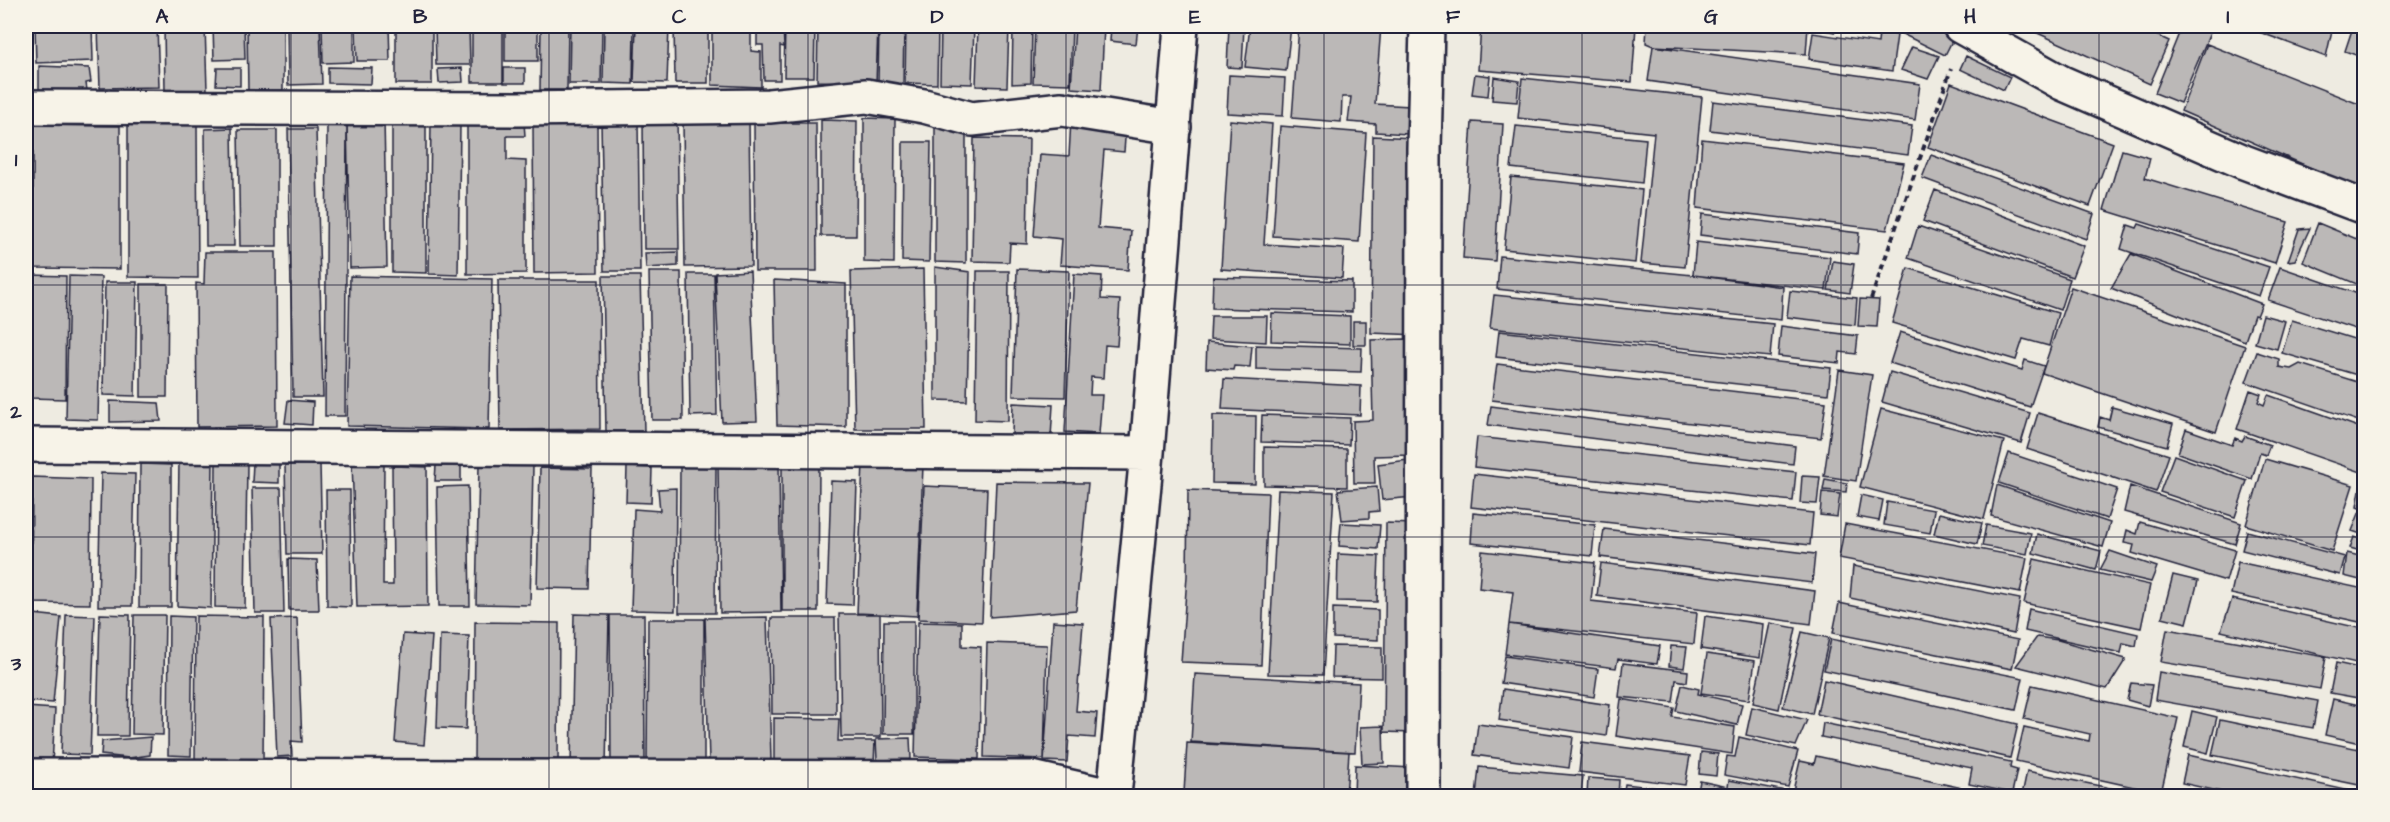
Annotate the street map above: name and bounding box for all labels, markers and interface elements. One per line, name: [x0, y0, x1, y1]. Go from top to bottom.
text: A: [156, 3, 169, 31]
text: B: [413, 3, 428, 31]
text: C: [672, 3, 687, 31]
text: D: [931, 3, 944, 31]
text: E: [1189, 3, 1201, 31]
text: F: [1446, 3, 1461, 31]
text: G: [1704, 3, 1718, 31]
text: H: [1964, 3, 1976, 31]
text: I: [2226, 3, 2230, 31]
text: 1: [15, 146, 18, 174]
text: 2: [9, 398, 22, 426]
text: 3: [10, 650, 22, 678]

